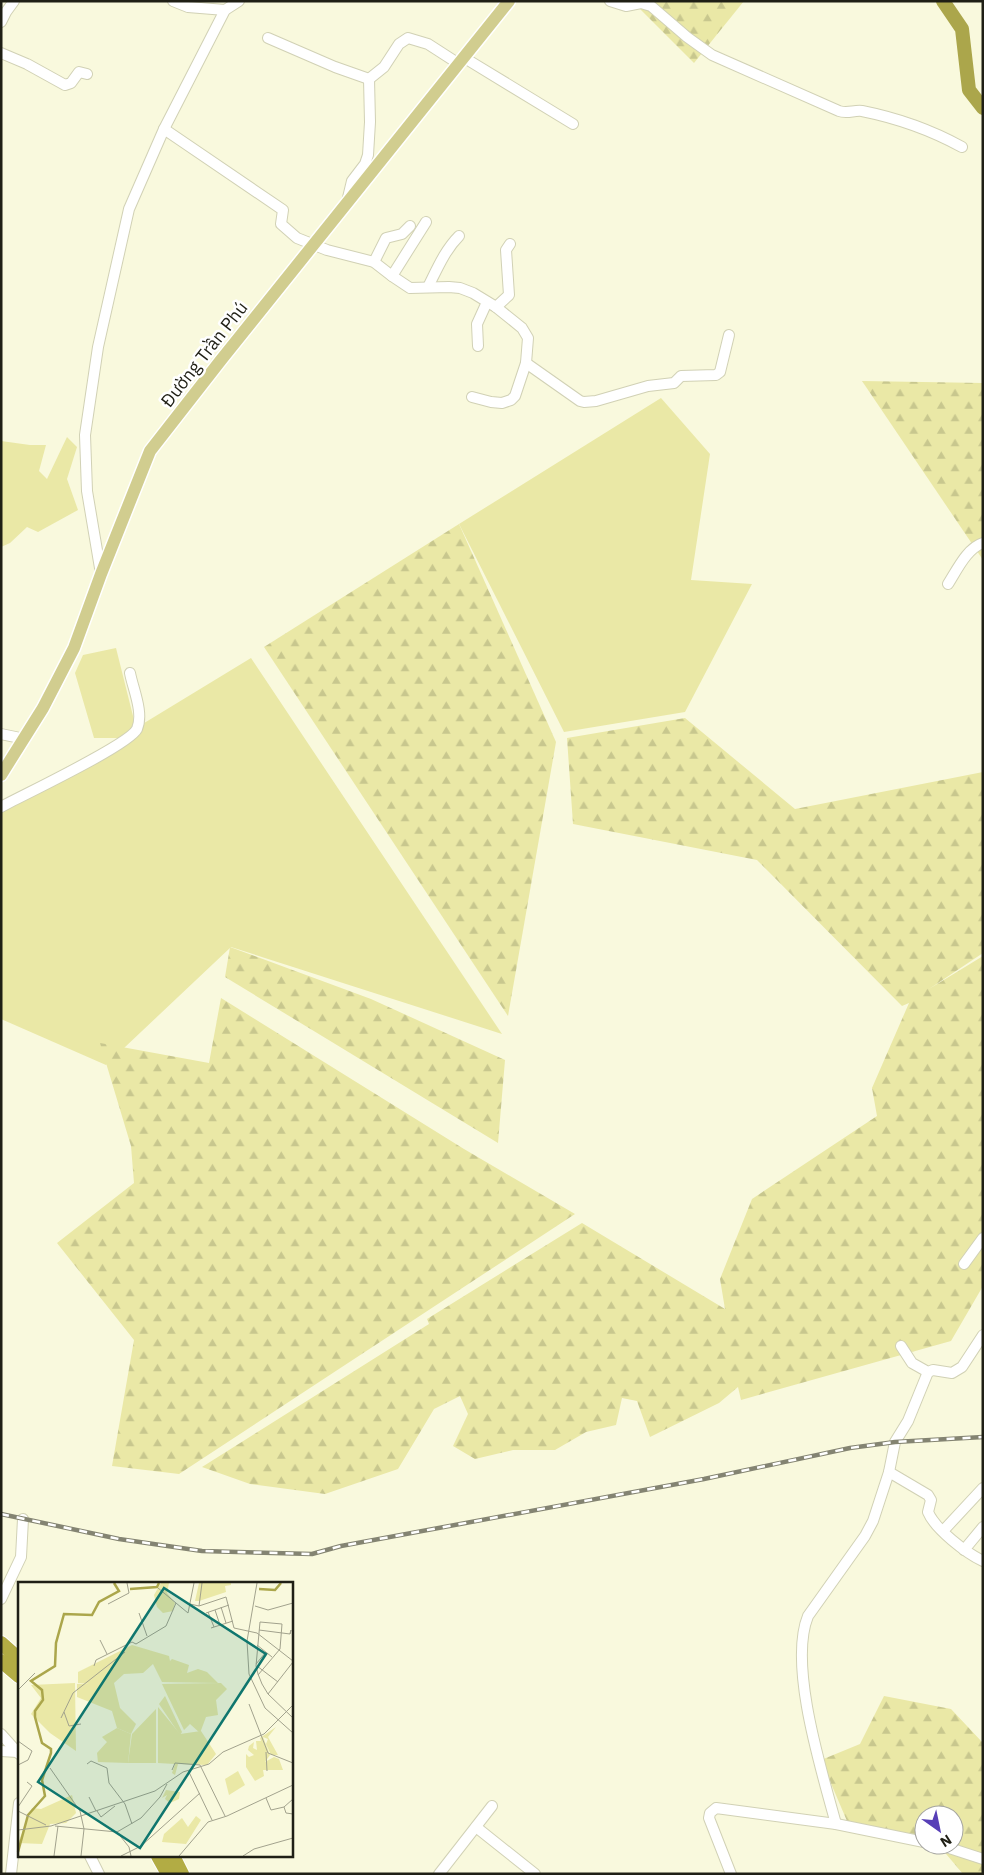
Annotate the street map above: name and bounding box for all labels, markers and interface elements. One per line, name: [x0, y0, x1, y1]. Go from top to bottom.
street label: Đường Trần Phú: [156, 297, 252, 411]
inset map: [18, 1582, 292, 1858]
north arrow: [914, 1805, 964, 1855]
text: N: [937, 1831, 955, 1851]

